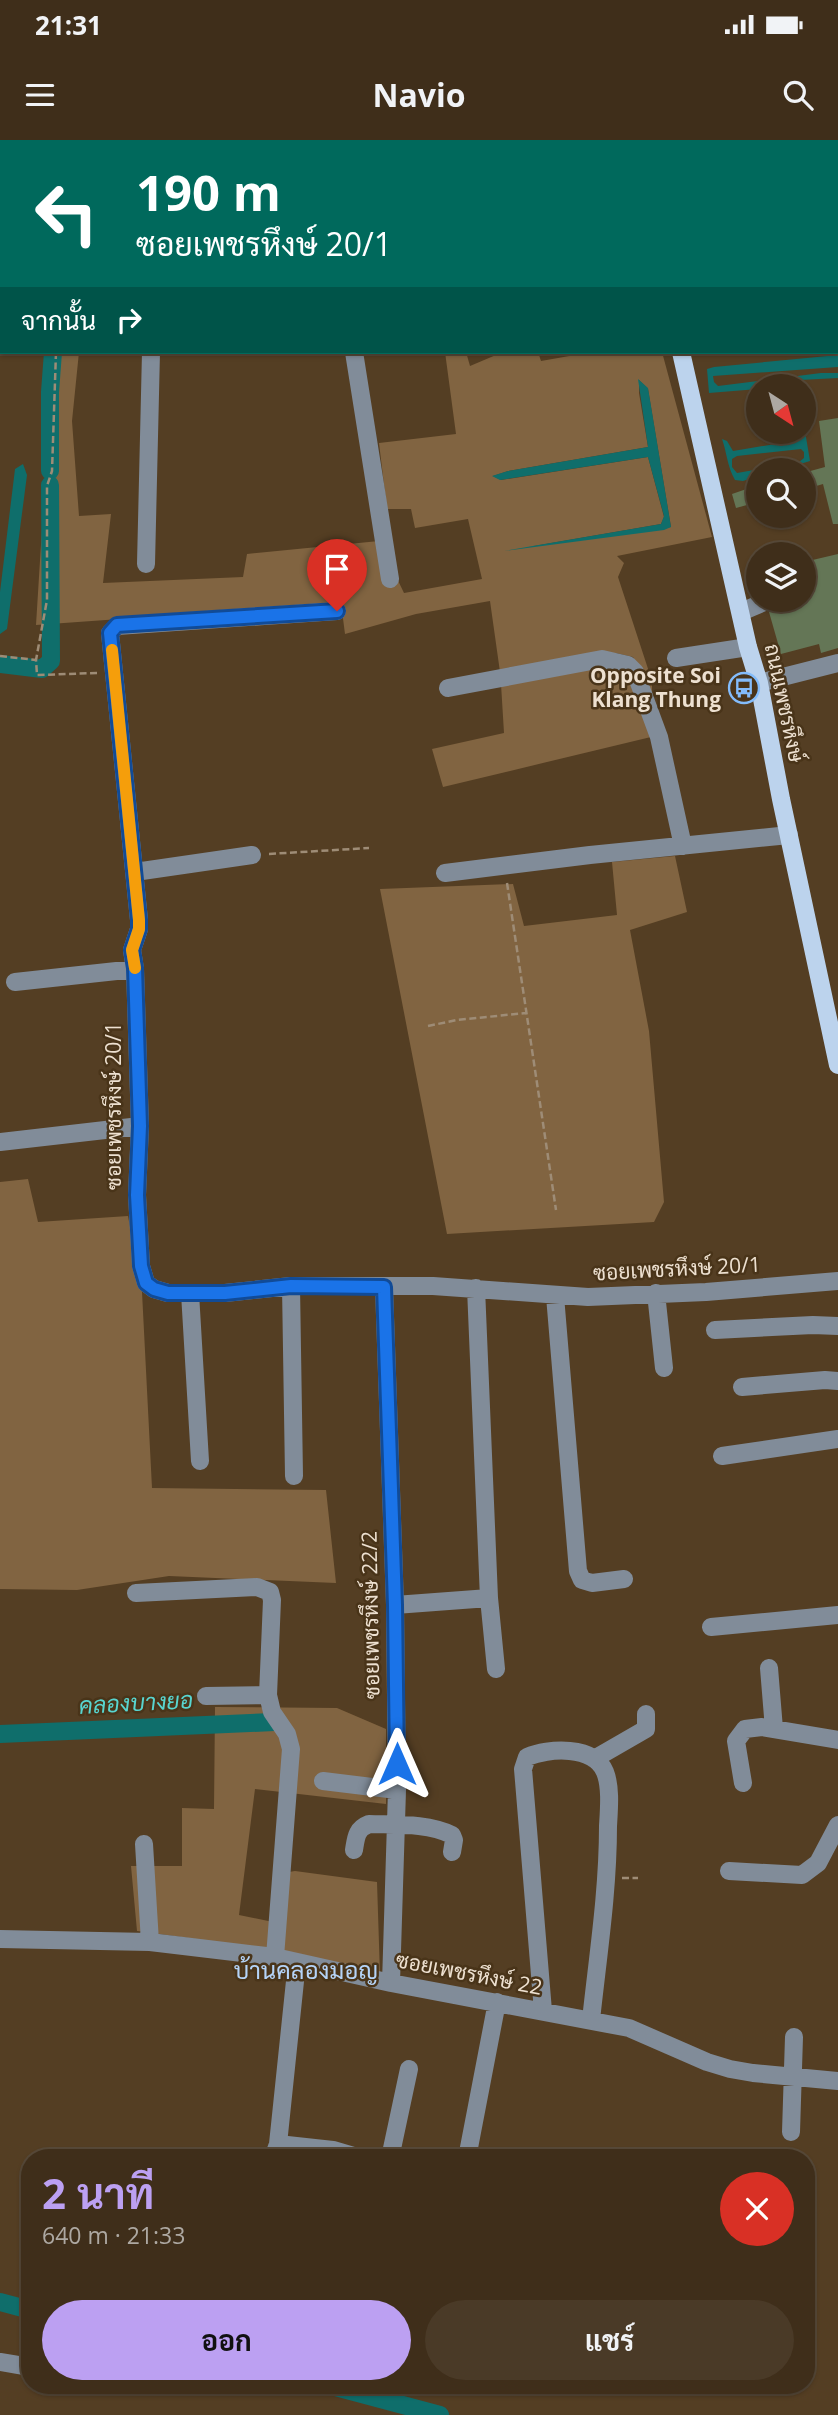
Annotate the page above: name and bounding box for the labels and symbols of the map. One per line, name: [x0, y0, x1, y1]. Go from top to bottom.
north arrow: [746, 374, 816, 444]
pin: [307, 539, 367, 611]
street label: ถนนเพชรหึงษ์: [759, 641, 811, 765]
place label: Opposite Soi Klang Thung: [590, 661, 721, 713]
bus stop icon: Opposite Soi Klang Thung: [727, 671, 761, 705]
street label: ซอยเพชรหึงษ์ 20/1: [99, 1022, 127, 1190]
street label: ซอยเพชรหึงษ์ 20/1: [592, 1250, 762, 1286]
street label: ซอยเพชรหึงษ์ 22/2: [355, 1531, 385, 1699]
water label: คลองบางยอ: [78, 1683, 194, 1721]
position arrow: [360, 1727, 434, 1801]
street label: ซอยเพชรหึงษ์ 22: [394, 1945, 545, 2001]
district label: บ้านคลองมอญ: [234, 1953, 378, 1986]

